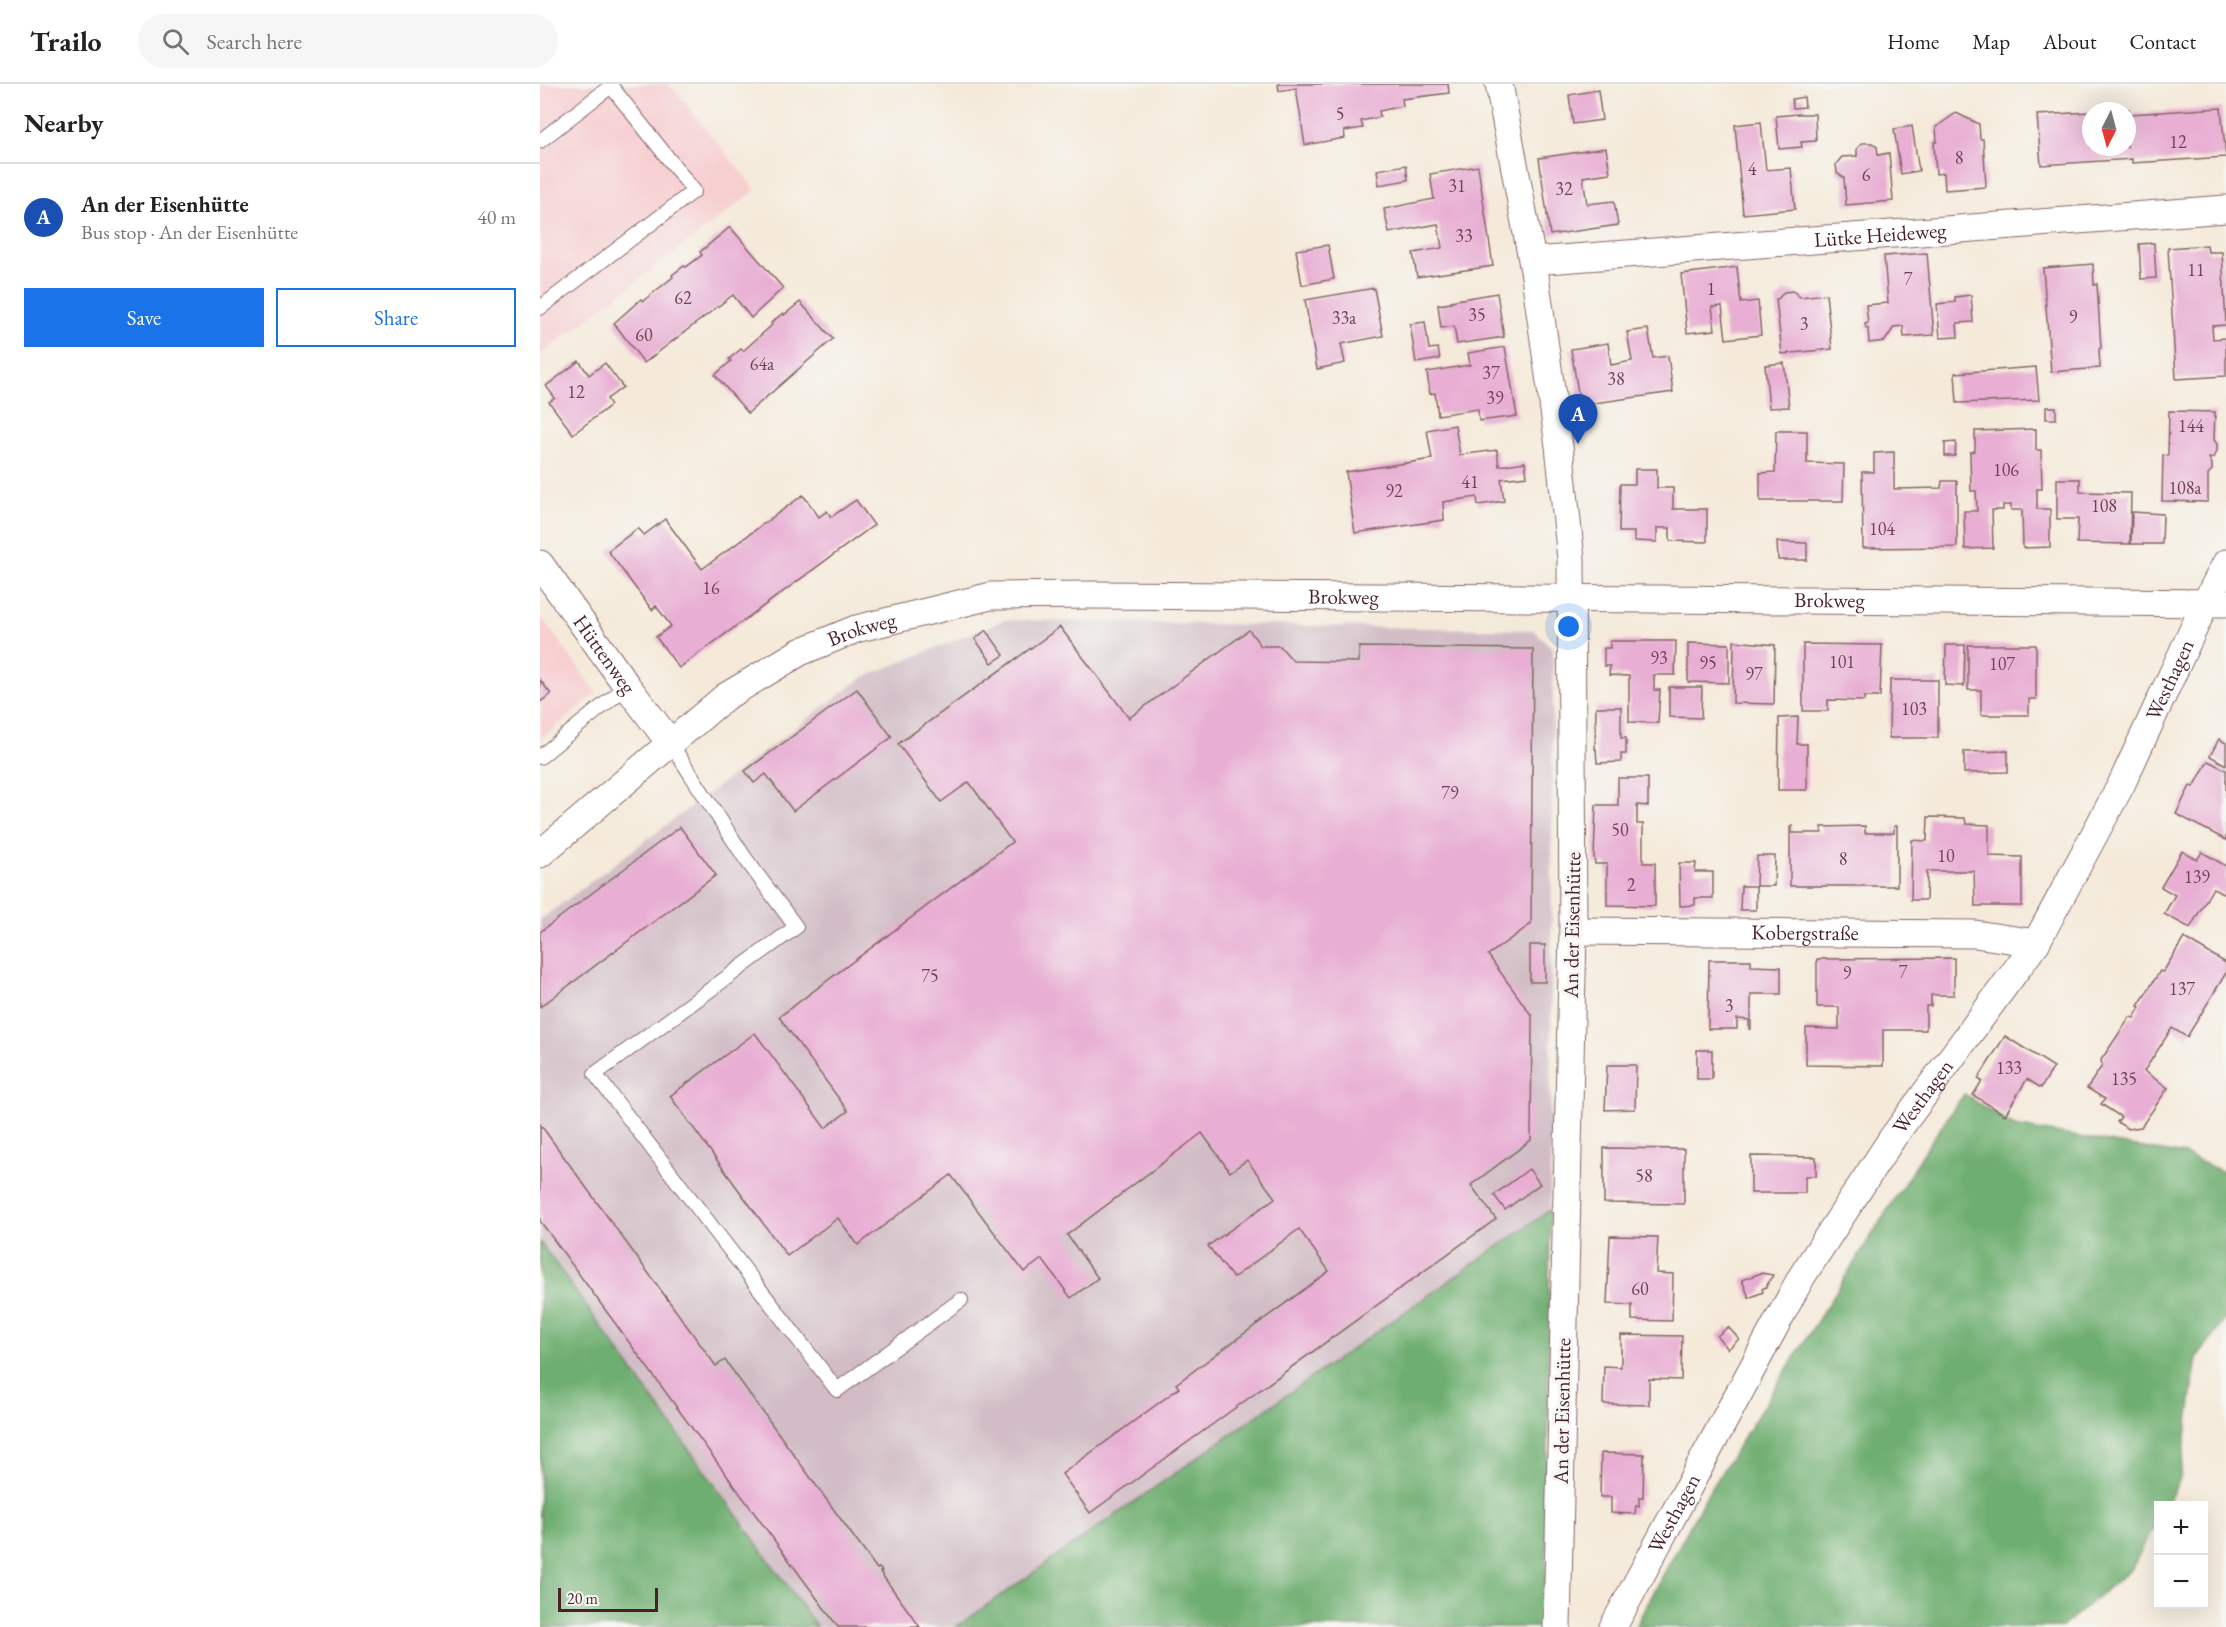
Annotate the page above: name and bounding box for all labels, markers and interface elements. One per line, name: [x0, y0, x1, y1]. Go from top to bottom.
search box: [138, 14, 558, 68]
text: Trailo: [30, 23, 102, 59]
icon: search: [159, 25, 192, 58]
text: Search here: [207, 27, 302, 56]
text: Home: [1887, 28, 1939, 55]
text: Map: [1972, 28, 2010, 55]
text: About: [2043, 28, 2096, 55]
text: Contact: [2129, 28, 2196, 55]
house number: 5: [1336, 102, 1344, 125]
north arrow: [2082, 102, 2136, 156]
text: Nearby: [24, 106, 104, 140]
house number: 12: [2169, 130, 2187, 153]
house number: 8: [1955, 146, 1963, 169]
house number: 4: [1748, 157, 1757, 180]
house number: 6: [1862, 163, 1871, 186]
house number: 31: [1448, 174, 1466, 197]
house number: 32: [1555, 177, 1573, 200]
text: An der Eisenhütte: [81, 190, 249, 219]
text: A: [36, 204, 51, 230]
text: 40 m: [477, 204, 516, 230]
street label: Lütke Heideweg: [1813, 216, 1948, 253]
text: Bus stop · An der Eisenhütte: [81, 219, 298, 245]
house number: 33: [1455, 224, 1473, 247]
house number: 11: [2187, 258, 2205, 281]
house number: 7: [1904, 267, 1913, 290]
house number: 1: [1707, 277, 1715, 300]
house number: 62: [674, 286, 692, 309]
button: Save: [24, 288, 264, 347]
button: Share: [276, 288, 516, 347]
house number: 35: [1468, 303, 1486, 326]
house number: 9: [2069, 305, 2078, 328]
house number: 33a: [1332, 306, 1357, 329]
house number: 3: [1800, 312, 1808, 335]
house number: 60: [635, 323, 653, 346]
house number: 64a: [750, 352, 775, 375]
house number: 37: [1482, 361, 1500, 384]
house number: 38: [1607, 367, 1625, 390]
house number: 12: [567, 380, 585, 403]
house number: 39: [1486, 386, 1504, 409]
pin: A: [1558, 394, 1598, 444]
house number: 144: [2178, 414, 2204, 437]
house number: 106: [1993, 458, 2019, 481]
house number: 41: [1461, 470, 1479, 493]
house number: 108a: [2168, 476, 2202, 499]
house number: 92: [1385, 479, 1403, 502]
house number: 108: [2091, 494, 2117, 517]
house number: 104: [1869, 517, 1895, 540]
house number: 16: [702, 576, 720, 599]
street label: Brokweg: [1308, 583, 1380, 610]
street label: Brokweg: [1794, 586, 1866, 613]
street label: Brokweg: [823, 606, 899, 652]
street label: Hüttenweg: [567, 609, 643, 700]
your location: [1554, 612, 1583, 641]
street label: Westhagen: [2139, 635, 2200, 725]
house number: 93: [1650, 646, 1668, 669]
house number: 101: [1829, 650, 1855, 673]
house number: 95: [1699, 651, 1717, 674]
house number: 107: [1989, 652, 2015, 675]
house number: 97: [1745, 662, 1763, 685]
house number: 103: [1901, 697, 1927, 720]
house number: 79: [1441, 781, 1459, 804]
house number: 50: [1611, 818, 1629, 841]
house number: 10: [1937, 844, 1955, 867]
house number: 8: [1839, 847, 1847, 870]
street label: An der Eisenhütte: [1557, 852, 1586, 999]
house number: 139: [2184, 865, 2210, 888]
house number: 2: [1627, 873, 1636, 896]
street label: Kobergstraße: [1751, 918, 1859, 946]
house number: 7: [1899, 960, 1908, 983]
house number: 9: [1843, 961, 1852, 984]
house number: 75: [921, 964, 939, 987]
house number: 137: [2169, 977, 2195, 1000]
house number: 3: [1725, 994, 1733, 1017]
street label: Westhagen: [1886, 1053, 1959, 1139]
house number: 133: [1996, 1056, 2022, 1079]
house number: 135: [2111, 1067, 2137, 1090]
house number: 58: [1635, 1164, 1653, 1187]
house number: 60: [1631, 1277, 1649, 1300]
street label: An der Eisenhütte: [1547, 1338, 1576, 1485]
street label: Westhagen: [1641, 1469, 1706, 1558]
map controls: [2154, 1501, 2208, 1609]
button: +: [2154, 1501, 2208, 1555]
button: −: [2154, 1555, 2208, 1609]
scale bar: [558, 1585, 658, 1612]
text: 20 m: [567, 1588, 598, 1609]

